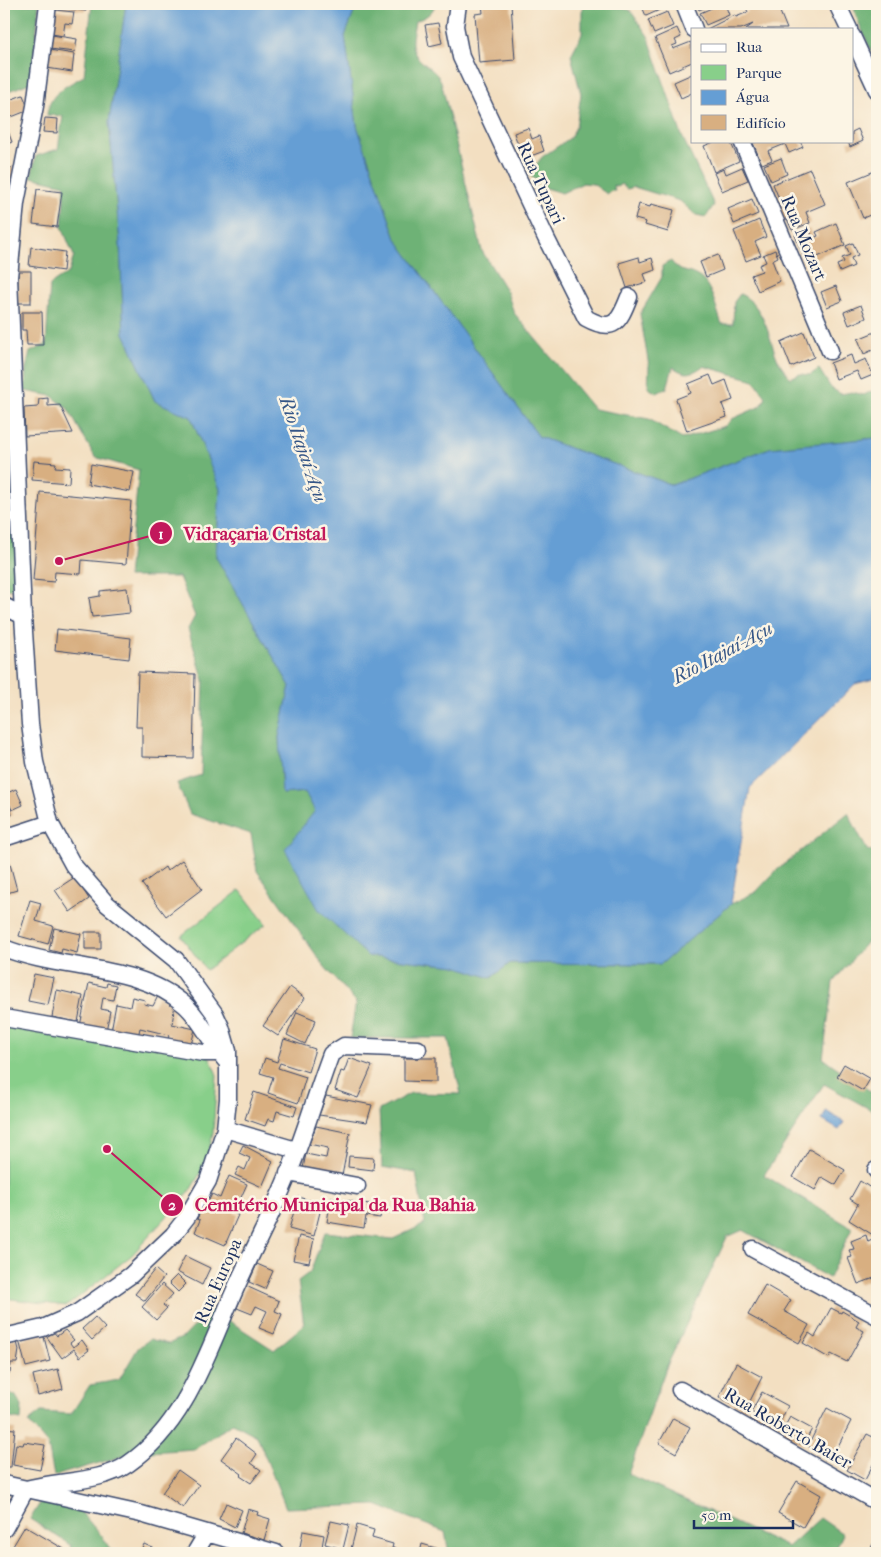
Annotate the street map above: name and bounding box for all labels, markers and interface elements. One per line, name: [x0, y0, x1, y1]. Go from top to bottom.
legend: [691, 28, 854, 142]
text: Rua: [736, 38, 763, 56]
text: Parque: [736, 64, 782, 82]
text: Água: [735, 88, 770, 106]
text: Edifício: [736, 114, 786, 132]
street label: Rua Tupari: [512, 139, 569, 228]
street label: Rua Mozart: [776, 192, 831, 285]
water label: Rio Itajaí-Açu: [274, 392, 331, 505]
callout: Vidraçaria Cristal: [148, 516, 336, 550]
text: Vidraçaria Cristal: [183, 523, 327, 545]
text: 1: [158, 525, 164, 543]
water label: Rio Itajaí-Açu: [667, 617, 776, 689]
callout: Cemitério Municipal da Rua Bahia: [160, 1188, 485, 1222]
text: Cemitério Municipal da Rua Bahia: [195, 1194, 476, 1216]
text: 2: [168, 1196, 176, 1214]
street label: Rua Europa: [190, 1235, 247, 1327]
street label: Rua Roberto Baier: [720, 1383, 856, 1474]
scale bar: [694, 1497, 792, 1529]
text: 50 m: [701, 1506, 732, 1524]

